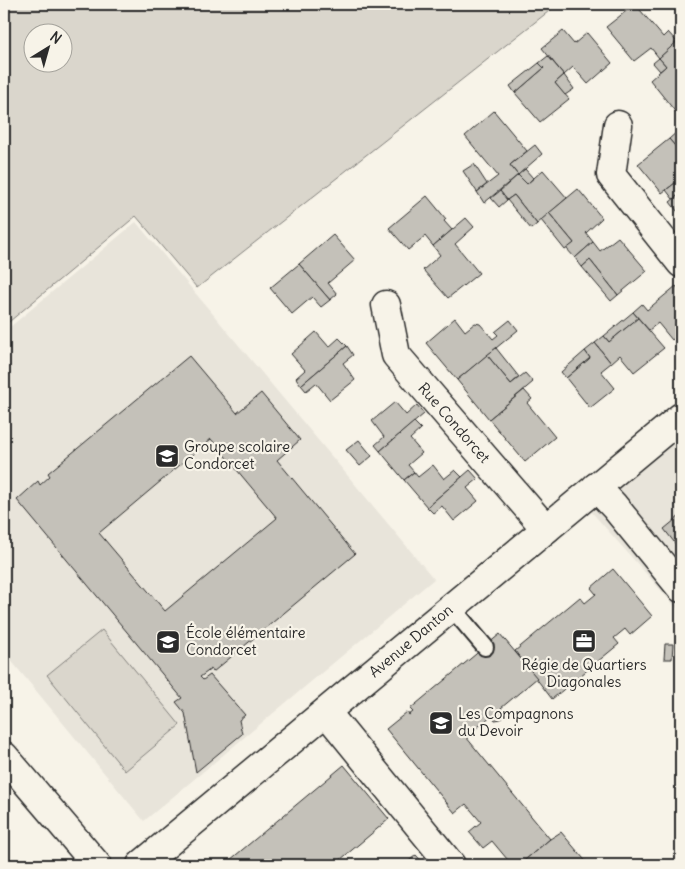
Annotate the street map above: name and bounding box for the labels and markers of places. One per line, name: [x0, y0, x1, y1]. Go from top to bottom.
place label: Groupe scolaire Condorcet: [184, 437, 290, 473]
school or university icon: Groupe scolaire Condorcet: [154, 443, 180, 469]
place label: École élémentaire Condorcet: [186, 623, 306, 659]
office icon: Régie de Quartiers Diagonales: [571, 628, 597, 654]
school or university icon: École élémentaire Condorcet: [155, 629, 181, 655]
place label: Régie de Quartiers Diagonales: [521, 655, 647, 691]
place label: Les Compagnons du Devoir: [458, 704, 574, 740]
school or university icon: Les Compagnons du Devoir: [428, 710, 454, 736]

